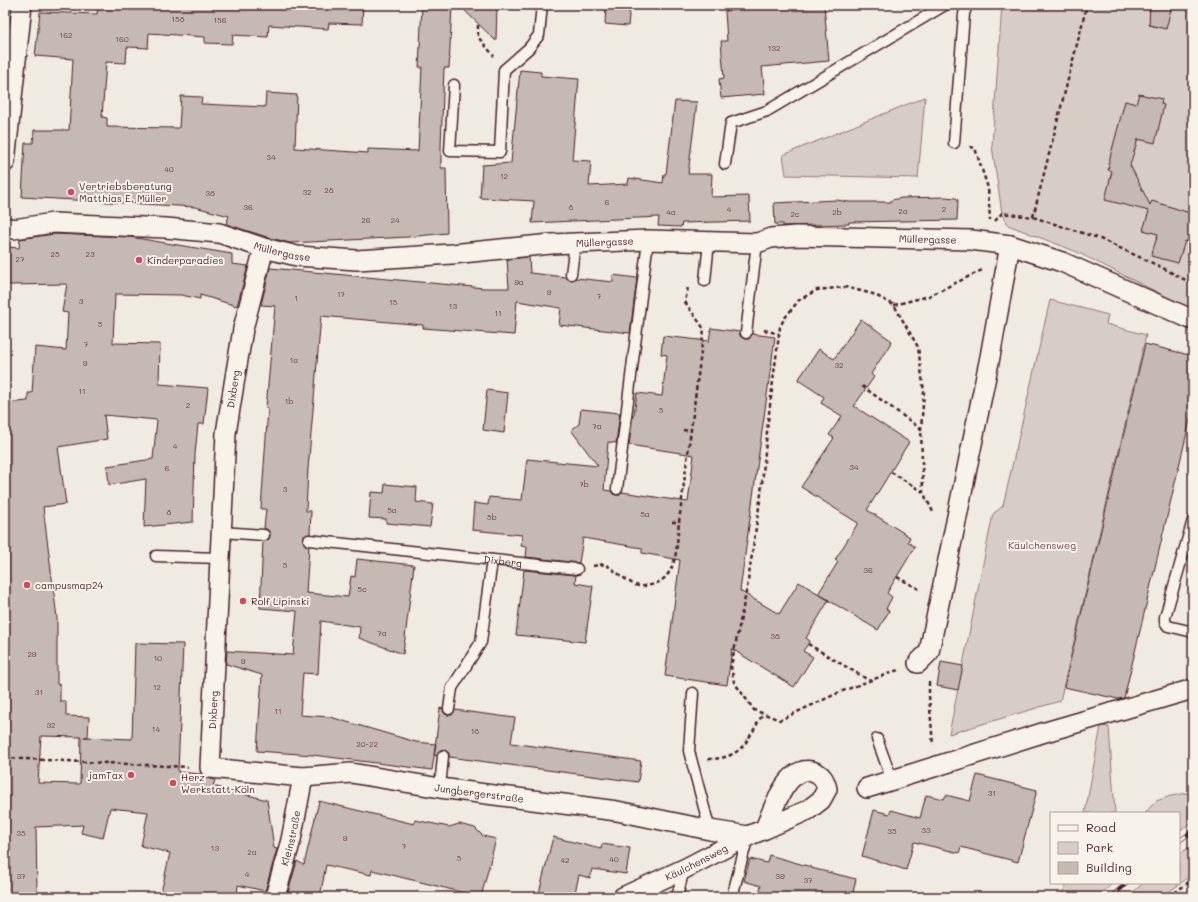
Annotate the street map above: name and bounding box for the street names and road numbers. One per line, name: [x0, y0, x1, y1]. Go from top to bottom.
street label: Müllergasse: [899, 231, 957, 247]
street label: Müllergasse: [576, 234, 634, 250]
street label: Müllergasse: [252, 238, 311, 264]
street label: Dixberg: [223, 369, 243, 409]
street label: Dixberg: [483, 552, 523, 570]
street label: Dixberg: [205, 690, 221, 730]
street label: Jungbergerstraße: [434, 780, 525, 806]
street label: Kleinstraße: [277, 809, 303, 867]
street label: Käulchensweg: [663, 841, 730, 884]

